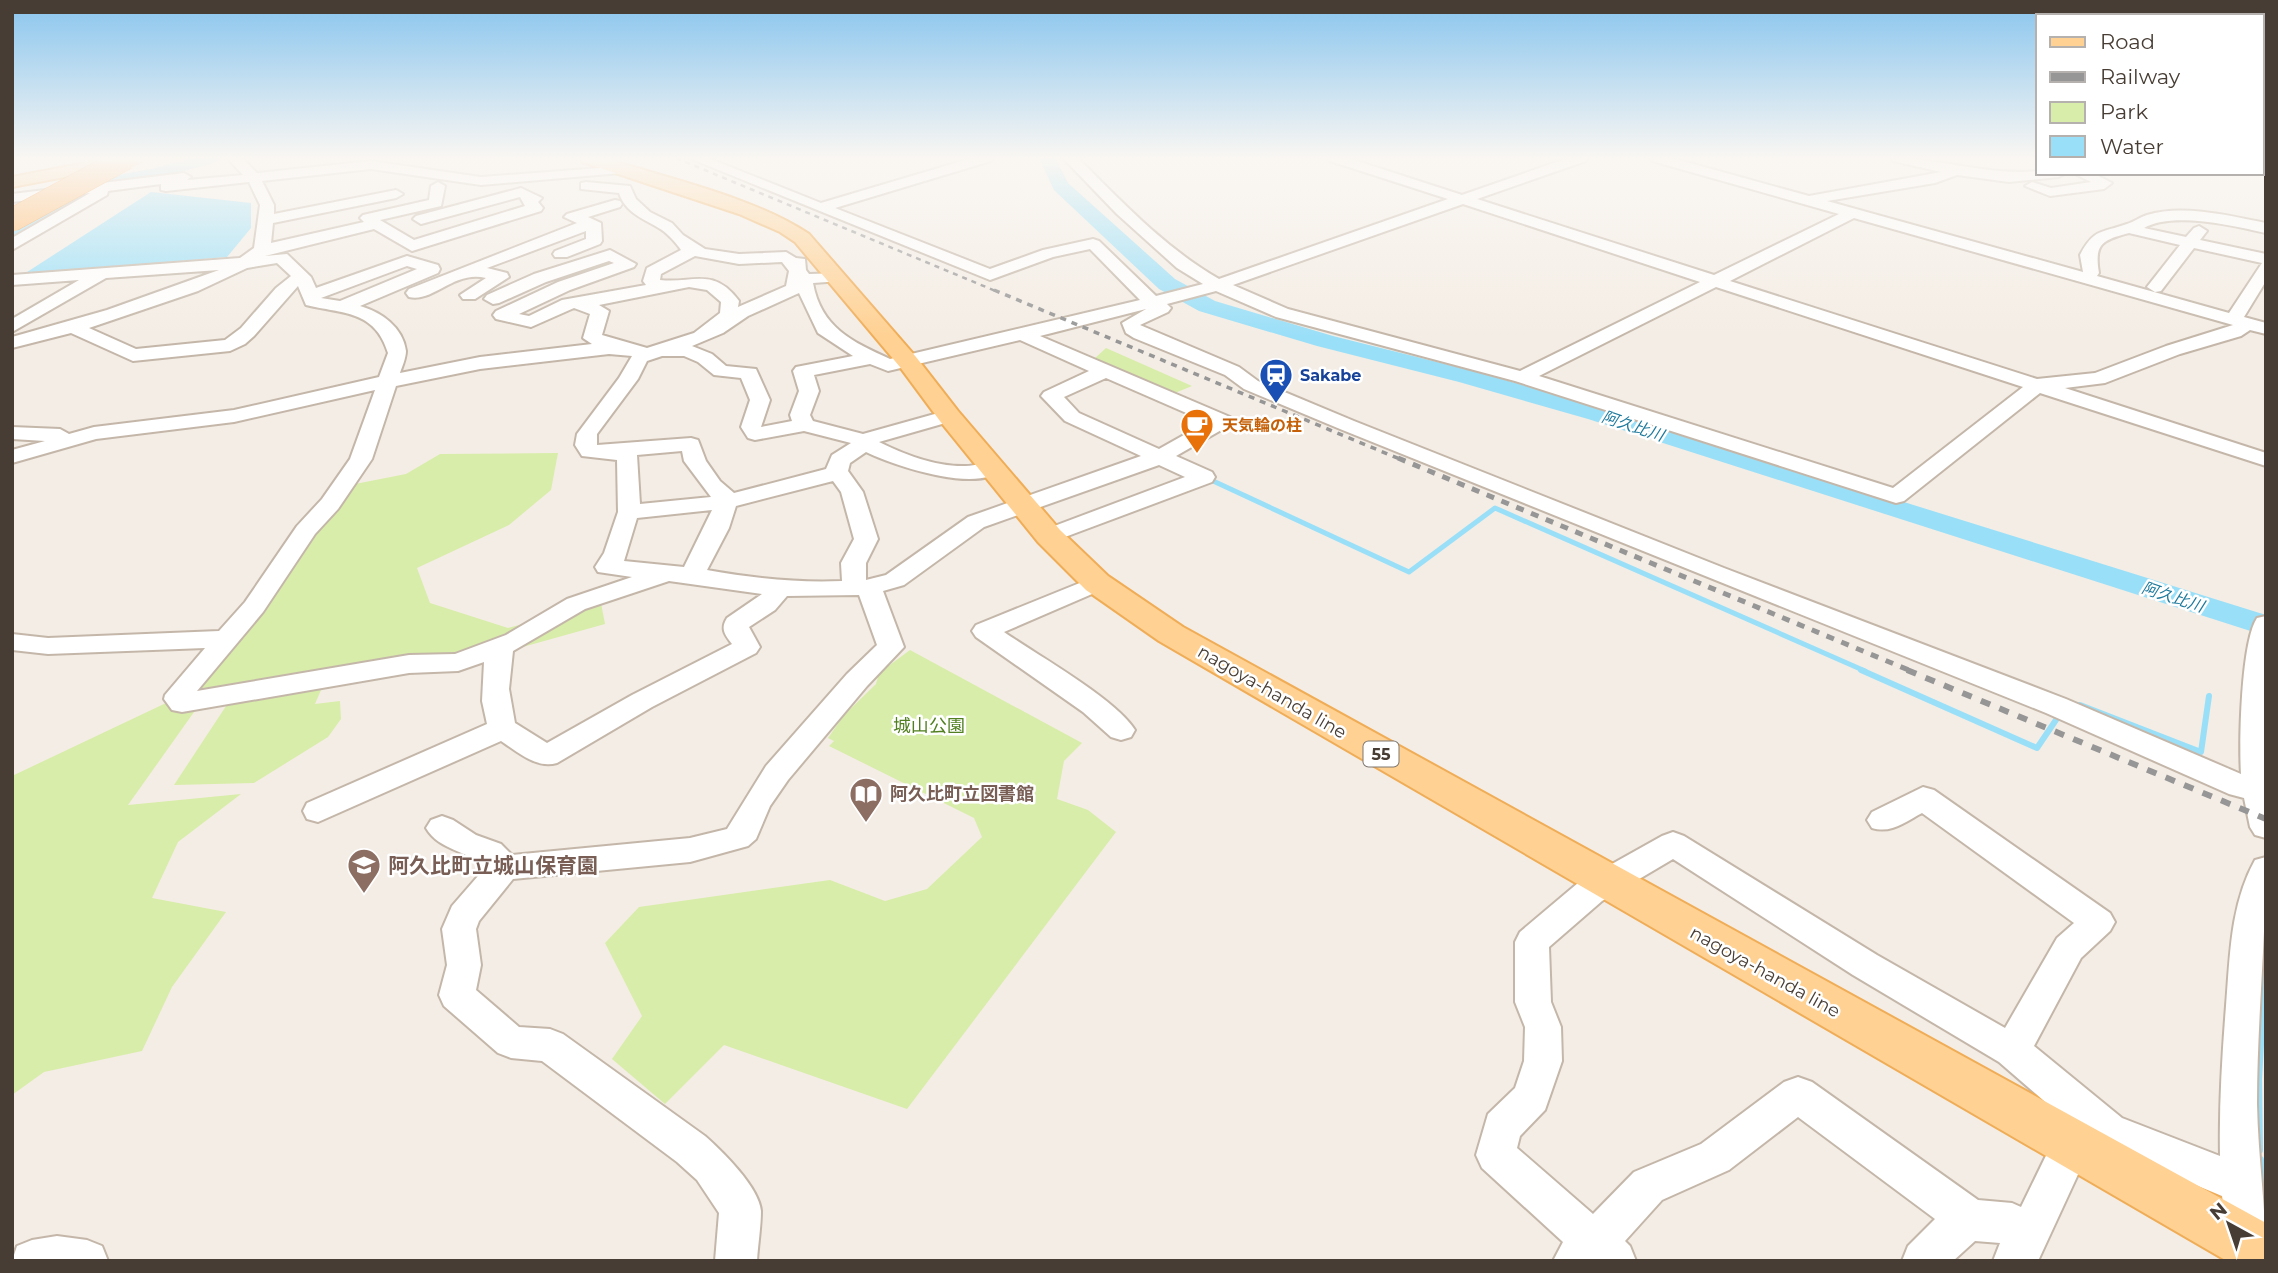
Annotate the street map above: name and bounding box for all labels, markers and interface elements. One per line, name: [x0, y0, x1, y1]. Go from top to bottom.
legend: [2036, 14, 2264, 175]
text: Road: [2100, 29, 2155, 54]
text: Railway: [2100, 64, 2181, 89]
text: Park: [2100, 99, 2148, 124]
text: Water: [2100, 134, 2164, 159]
station icon: Sakabe: [1257, 356, 1295, 405]
place label: Sakabe: [1300, 366, 1361, 385]
cafe icon: 天気輪の柱: [1178, 406, 1216, 455]
water label: 阿久比川: [1600, 407, 1668, 446]
place label: 天気輪の柱: [1222, 416, 1302, 435]
water label: 阿久比川: [2140, 578, 2208, 617]
street label: nagoya-handa line: [1194, 640, 1350, 744]
park label: 城山公園: [893, 715, 965, 737]
road number: 55: [1364, 741, 1398, 766]
library icon: 阿久比町立図書館: [847, 775, 885, 824]
place label: 阿久比町立図書館: [890, 783, 1034, 805]
school or university icon: 阿久比町立城山保育園: [345, 846, 383, 895]
place label: 阿久比町立城山保育園: [388, 853, 598, 878]
street label: nagoya-handa line: [1686, 922, 1844, 1022]
north arrow: [2194, 1189, 2264, 1259]
text: N: [2205, 1198, 2232, 1225]

